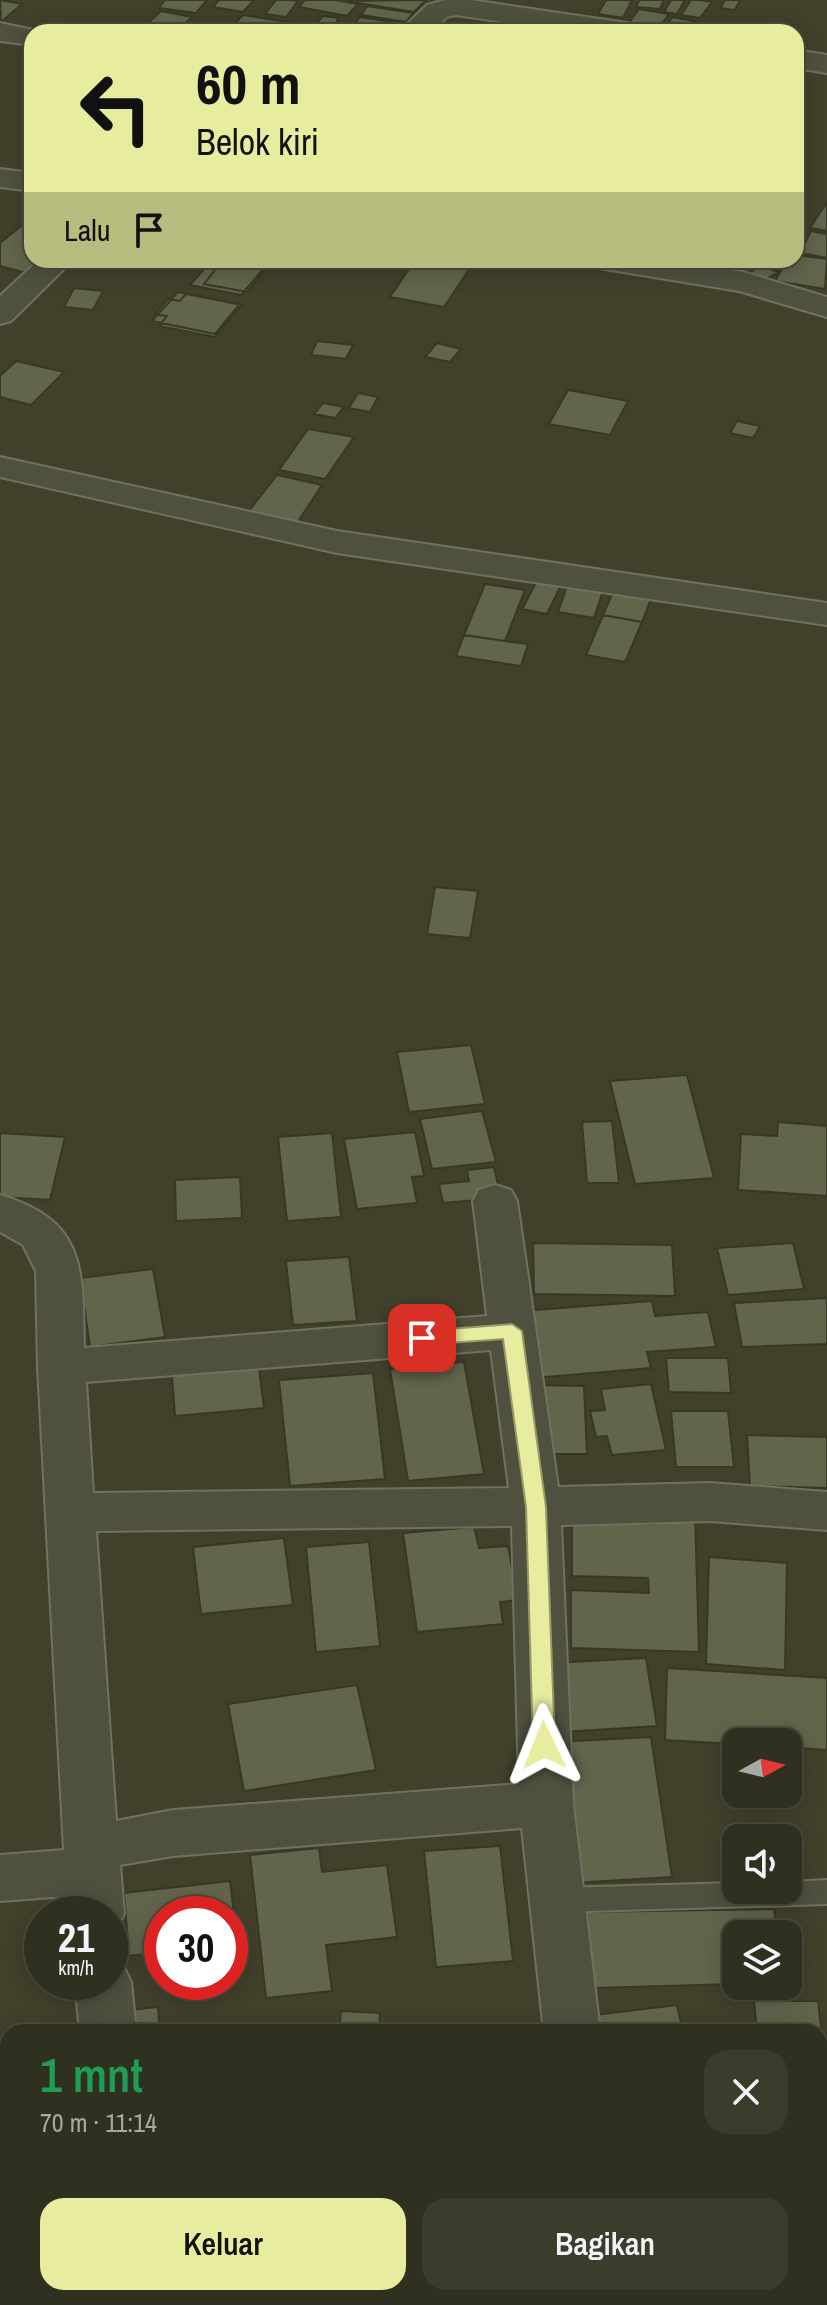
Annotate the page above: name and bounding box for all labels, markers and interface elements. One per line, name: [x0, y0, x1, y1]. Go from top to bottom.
text: 60 m: [196, 46, 301, 121]
icon: left: [64, 56, 168, 160]
text: Belok kiri: [196, 118, 319, 166]
icon: arrive: [127, 208, 171, 252]
text: Lalu: [64, 210, 111, 250]
pin: [388, 1304, 456, 1372]
icon: arrive: [400, 1316, 444, 1360]
position arrow: [502, 1703, 586, 1787]
north arrow: [722, 1728, 802, 1808]
map controls: [722, 1728, 802, 2000]
button: sound: [722, 1824, 802, 1904]
speed limit sign: 30: [144, 1896, 248, 2000]
text: 21: [58, 1911, 94, 1964]
button: layers: [722, 1920, 802, 2000]
text: km/h: [58, 1954, 94, 1981]
text: 1 mnt: [40, 2042, 143, 2107]
button: close: [704, 2050, 788, 2134]
text: 70 m · 11:14: [40, 2105, 157, 2140]
button: Keluar: [40, 2198, 406, 2290]
button: Bagikan: [422, 2198, 788, 2290]

